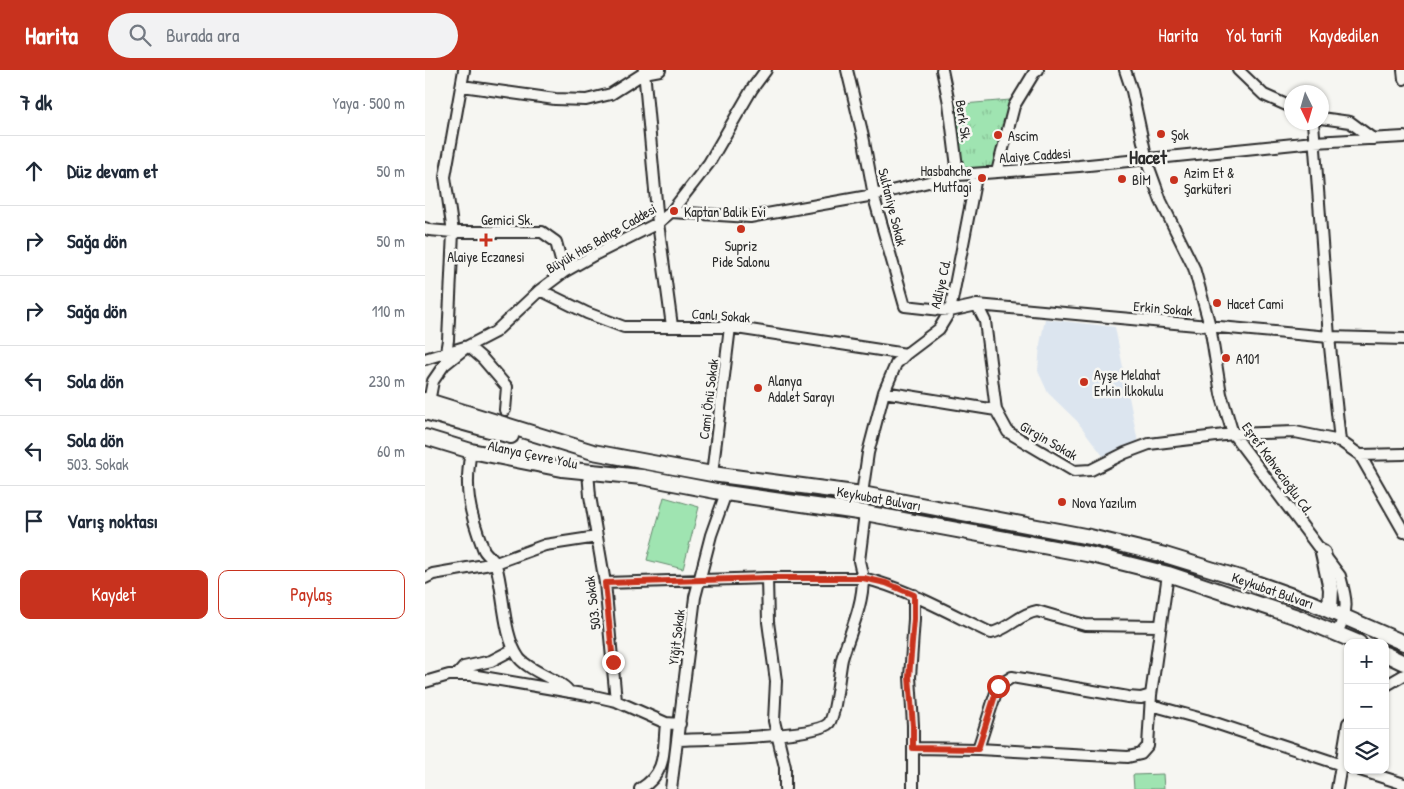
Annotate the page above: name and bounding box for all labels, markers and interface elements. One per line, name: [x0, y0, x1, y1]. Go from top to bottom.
search box: [108, 13, 458, 58]
text: Harita: [25, 19, 78, 51]
icon: search: [126, 21, 154, 49]
text: Burada ara: [166, 22, 239, 48]
text: Harita: [1158, 23, 1198, 48]
text: Yol tarifi: [1226, 23, 1282, 48]
text: Kaydedilen: [1310, 23, 1379, 48]
north arrow: [1284, 85, 1329, 130]
text: 7 dk: [20, 88, 52, 117]
text: Yaya · 500 m: [332, 92, 405, 114]
street label: Berk Sk.: [952, 99, 976, 143]
place label: Şok: [1171, 125, 1189, 144]
place label: Ascim: [1008, 126, 1038, 145]
marker: Şok: [1155, 128, 1167, 140]
marker: Ascim: [992, 129, 1004, 141]
street label: Alaiye Caddesi: [998, 143, 1072, 168]
district label: Hacet: [1129, 144, 1168, 170]
icon: ahead: [20, 157, 48, 185]
text: Düz devam et: [67, 158, 158, 184]
text: 50 m: [377, 160, 405, 182]
place label: Hasbahche Mutfagi: [921, 161, 972, 197]
place label: Azim Et & Şarküteri: [1184, 163, 1234, 198]
street label: Sultaniye Sokak: [873, 166, 912, 248]
place label: BİM: [1132, 170, 1151, 189]
marker: Hasbahche Mutfagi: [976, 172, 988, 184]
marker: BİM: [1116, 173, 1128, 185]
marker: Azim Et & Şarküteri: [1168, 174, 1180, 186]
street label: Büyük Has Bahçe Caddesi: [542, 199, 660, 278]
place label: Kaptan Balik Evi: [684, 202, 766, 222]
marker: Kaptan Balik Evi: [668, 205, 680, 217]
street label: Gemici Sk.: [481, 210, 533, 229]
marker: Supriz Pide Salonu: [735, 223, 747, 235]
icon: right: [20, 227, 48, 255]
text: Sağa dön: [67, 228, 127, 254]
text: 50 m: [377, 230, 405, 252]
marker: Alaiye Eczanesi: [480, 234, 492, 246]
place label: Supriz Pide Salonu: [712, 236, 770, 271]
place label: Alaiye Eczanesi: [447, 247, 525, 267]
street label: Adliye Cd.: [925, 258, 956, 311]
place label: Hacet Cami: [1227, 294, 1284, 313]
street label: Erkin Sokak: [1133, 296, 1194, 320]
icon: right: [20, 297, 48, 325]
marker: Hacet Cami: [1211, 297, 1223, 309]
text: Sağa dön: [67, 298, 127, 324]
text: 110 m: [372, 300, 405, 322]
street label: Canlı Sokak: [691, 303, 751, 327]
place label: A101: [1236, 349, 1259, 368]
marker: A101: [1220, 352, 1232, 364]
street label: Cami Önü Sokak: [694, 357, 722, 440]
place label: Ayşe Melahat Erkin İlkokulu: [1094, 365, 1164, 400]
icon: left: [20, 367, 48, 395]
text: Sola dön: [67, 368, 124, 394]
text: 230 m: [369, 370, 405, 392]
place label: Alanya Adalet Sarayı: [768, 371, 835, 407]
marker: Ayşe Melahat Erkin İlkokulu: [1078, 376, 1090, 388]
marker: Alanya Adalet Sarayı: [752, 382, 764, 394]
street label: Girgin Sokak: [1016, 416, 1081, 465]
street label: Eşref Kahvecioğlu Cd.: [1237, 418, 1318, 519]
text: Sola dön: [67, 427, 124, 453]
street label: Alanya Çevre Yolu: [486, 435, 580, 474]
icon: left: [20, 437, 48, 465]
text: 60 m: [377, 440, 405, 462]
text: 503. Sokak: [67, 453, 129, 475]
street label: Keykubat Bulvarı: [835, 481, 923, 516]
place label: Nova Yazılım: [1072, 493, 1137, 512]
marker: Nova Yazılım: [1056, 496, 1068, 508]
icon: arrive: [20, 507, 48, 535]
text: Varış noktası: [67, 508, 158, 534]
street label: Keykubat Bulvarı: [1229, 567, 1317, 614]
button: Kaydet: [20, 570, 208, 619]
button: Paylaş: [218, 570, 405, 619]
street label: 503. Sokak: [579, 575, 605, 631]
street label: Yiğit Sokak: [663, 608, 690, 666]
map controls: [1344, 639, 1389, 774]
button: +: [1344, 639, 1389, 684]
route end: [602, 651, 625, 674]
route start: [987, 675, 1010, 698]
button: −: [1344, 684, 1389, 729]
button: layers: [1344, 729, 1389, 774]

